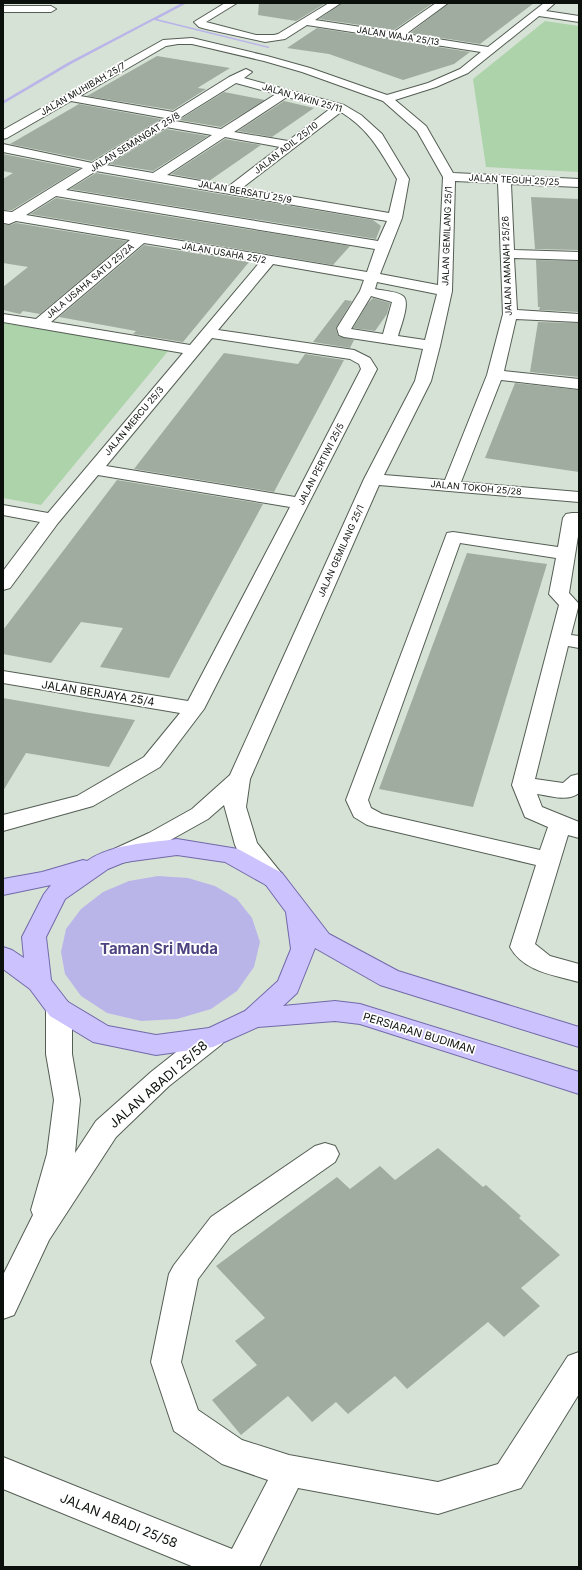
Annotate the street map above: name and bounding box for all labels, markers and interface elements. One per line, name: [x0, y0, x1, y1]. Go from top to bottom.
street label: JALAN WAJA 25/13: [356, 24, 441, 48]
street label: JALAN MUHIBAH 25/7: [38, 60, 127, 117]
street label: JALAN YAKIN 25/11: [261, 81, 343, 114]
street label: JALAN SEMANGAT 25/8: [88, 109, 182, 174]
street label: JALAN ADIL 25/10: [252, 119, 320, 176]
street label: JALAN TEGUH 25/25: [468, 172, 560, 187]
street label: JALAN BERSATU 25/9: [197, 178, 293, 205]
street label: JALAN GEMILANG 25/1: [439, 186, 454, 286]
street label: JALAN AMANAH 25/26: [499, 216, 514, 316]
street label: JALAN USAHA 25/2: [181, 240, 267, 265]
street label: JALA USAHA SATU 25/2A: [44, 241, 136, 321]
street label: JALAN MERCU 25/3: [102, 384, 166, 457]
street label: JALAN PERTIWI 25/5: [295, 421, 346, 507]
street label: JALAN TOKOH 25/28: [430, 478, 522, 497]
street label: JALAN GEMILANG 25/1: [315, 503, 366, 599]
street label: JALAN BERJAYA 25/4: [40, 677, 156, 709]
district label: Taman Sri Muda: [100, 939, 218, 958]
street label: PERSIARAN BUDIMAN: [361, 1009, 477, 1057]
street label: JALAN ABADI 25/58: [105, 1037, 211, 1131]
street label: JALAN ABADI 25/58: [58, 1489, 180, 1551]

